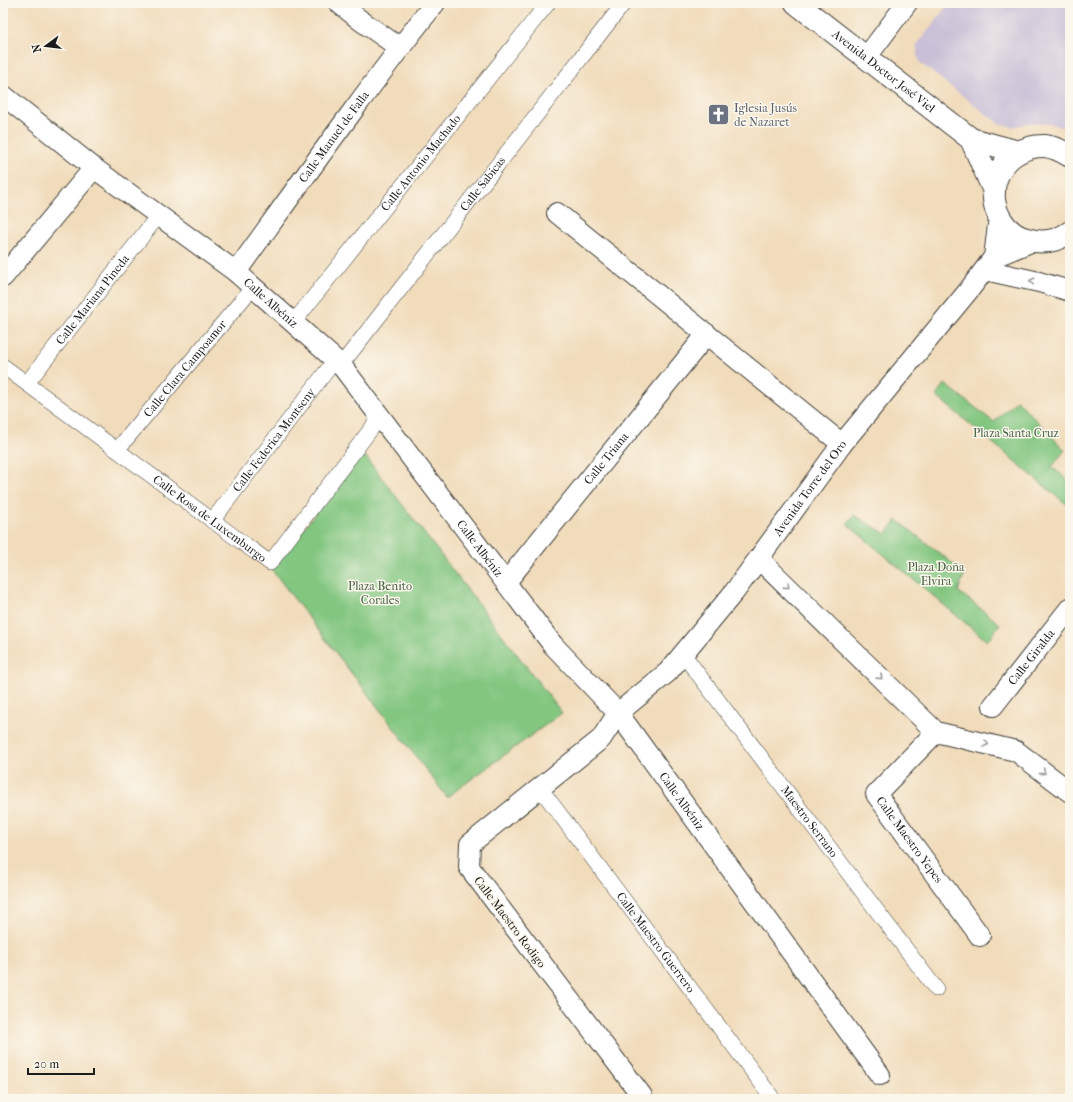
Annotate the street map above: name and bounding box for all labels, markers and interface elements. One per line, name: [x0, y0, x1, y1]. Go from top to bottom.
north arrow: [26, 26, 66, 66]
street label: Avenida Doctor José Viel: [829, 26, 938, 116]
text: N: [29, 42, 44, 54]
street label: Calle Manuel de Falla: [296, 88, 372, 185]
place label: Iglesia Jusús de Nazaret: [734, 101, 798, 129]
church icon: Iglesia Jusús de Nazaret: [706, 102, 732, 128]
street label: Calle Antonio Machado: [378, 112, 463, 214]
street label: Calle Sabicas: [457, 153, 509, 214]
street label: Calle Mariana Pineda: [53, 252, 132, 347]
street label: Calle Albéniz: [241, 275, 301, 331]
one-way arrow: [1029, 277, 1036, 285]
street label: Calle Clara Campoamor: [141, 317, 230, 420]
street label: Calle Federica Montseny: [230, 385, 318, 495]
park label: Plaza Santa Cruz: [973, 426, 1060, 440]
street label: Calle Triana: [581, 429, 632, 487]
street label: Avenida Torre del Oro: [770, 438, 849, 540]
street label: Calle Rosa de Luxemburgo: [150, 472, 269, 565]
street label: Calle Albéniz: [454, 517, 506, 580]
park label: Plaza Doña Elvira: [907, 560, 965, 588]
park label: Plaza Benito Corales: [348, 579, 412, 607]
one-way arrow: [782, 581, 790, 589]
street label: Calle Giralda: [1005, 626, 1058, 688]
one-way arrow: [875, 672, 883, 680]
one-way arrow: [982, 739, 989, 748]
one-way arrow: [1038, 767, 1045, 774]
street label: Calle Albéniz: [656, 770, 708, 833]
street label: Maestro Serrano: [778, 783, 841, 860]
street label: Calle Maestro Yepes: [873, 794, 946, 886]
street label: Calle Maestro Rodigo: [471, 874, 549, 970]
street label: Calle Maestro Guerrero: [614, 889, 698, 995]
scale bar: [28, 1050, 94, 1076]
text: 20 m: [34, 1057, 59, 1071]

